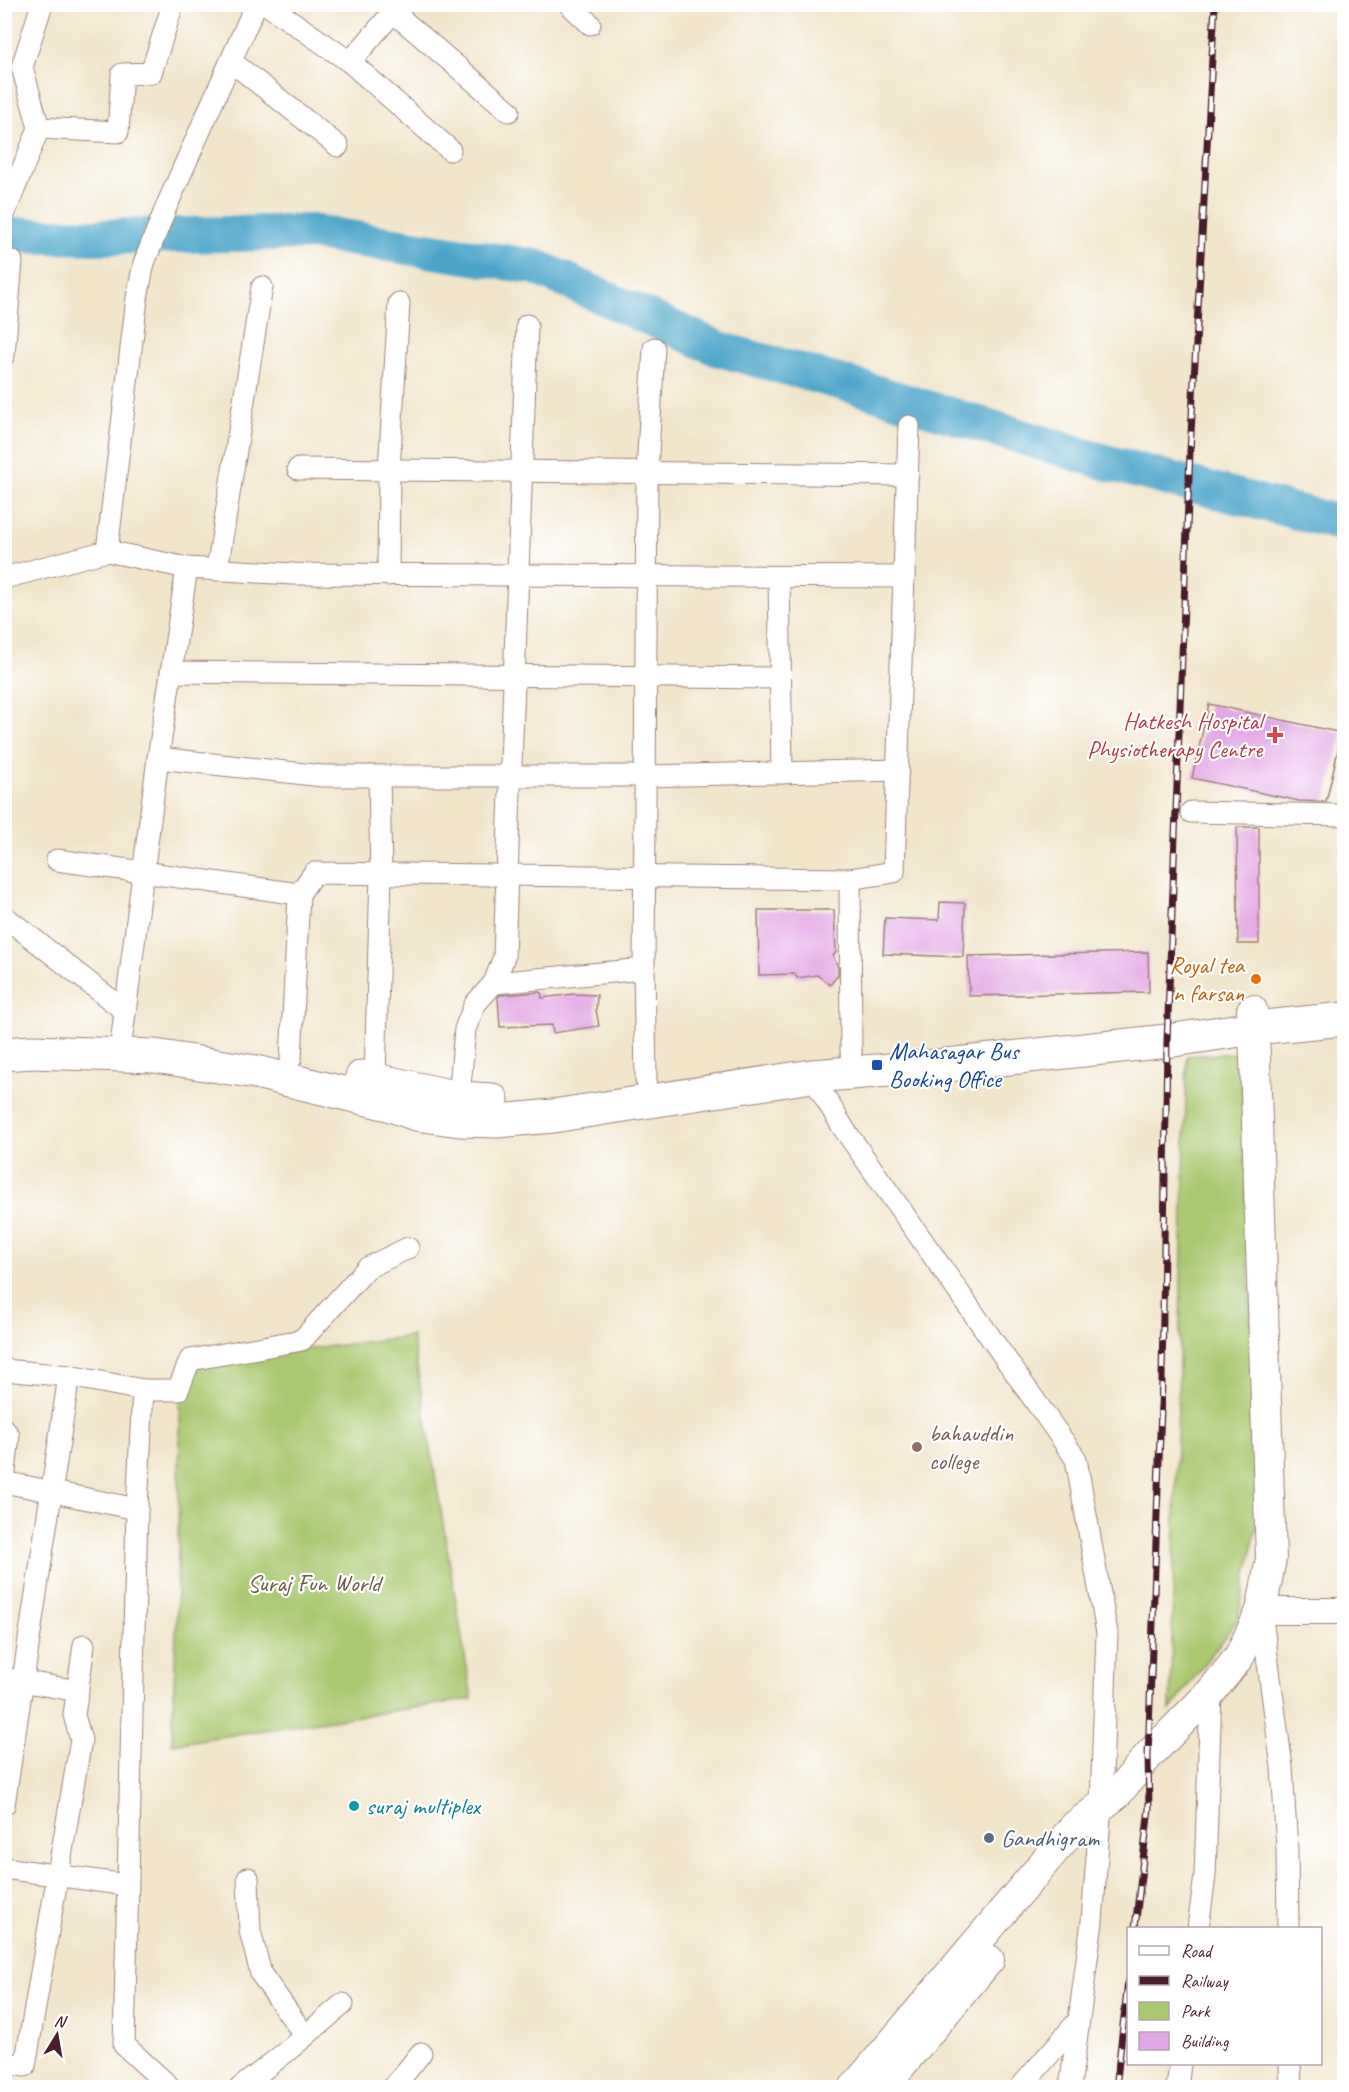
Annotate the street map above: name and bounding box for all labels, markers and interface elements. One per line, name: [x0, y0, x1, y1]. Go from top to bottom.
place label: Hatkesh Hospital Physiotherapy Centre: [1087, 706, 1266, 764]
marker: Hatkesh Hospital Physiotherapy Centre: [1266, 726, 1284, 744]
place label: Royal tea n farsan: [1169, 950, 1245, 1008]
marker: Royal tea n farsan: [1249, 972, 1263, 986]
place label: Mahasagar Bus Booking Office: [889, 1036, 1020, 1094]
marker: Mahasagar Bus Booking Office: [870, 1058, 884, 1072]
place label: bahauddin college: [929, 1418, 1013, 1476]
marker: bahauddin college: [910, 1440, 924, 1454]
park label: Suraj Fun World: [247, 1568, 384, 1598]
place label: suraj multiplex: [366, 1791, 482, 1821]
marker: suraj multiplex: [347, 1799, 361, 1813]
place label: Gandhigram: [1001, 1823, 1100, 1853]
marker: Gandhigram: [982, 1831, 996, 1845]
legend: [1127, 1927, 1322, 2065]
text: Road: [1181, 1940, 1214, 1962]
text: Railway: [1181, 1970, 1229, 1992]
text: Park: [1181, 2000, 1211, 2022]
north arrow: [27, 2005, 87, 2065]
text: N: [53, 2010, 69, 2033]
text: Building: [1181, 2030, 1230, 2052]

